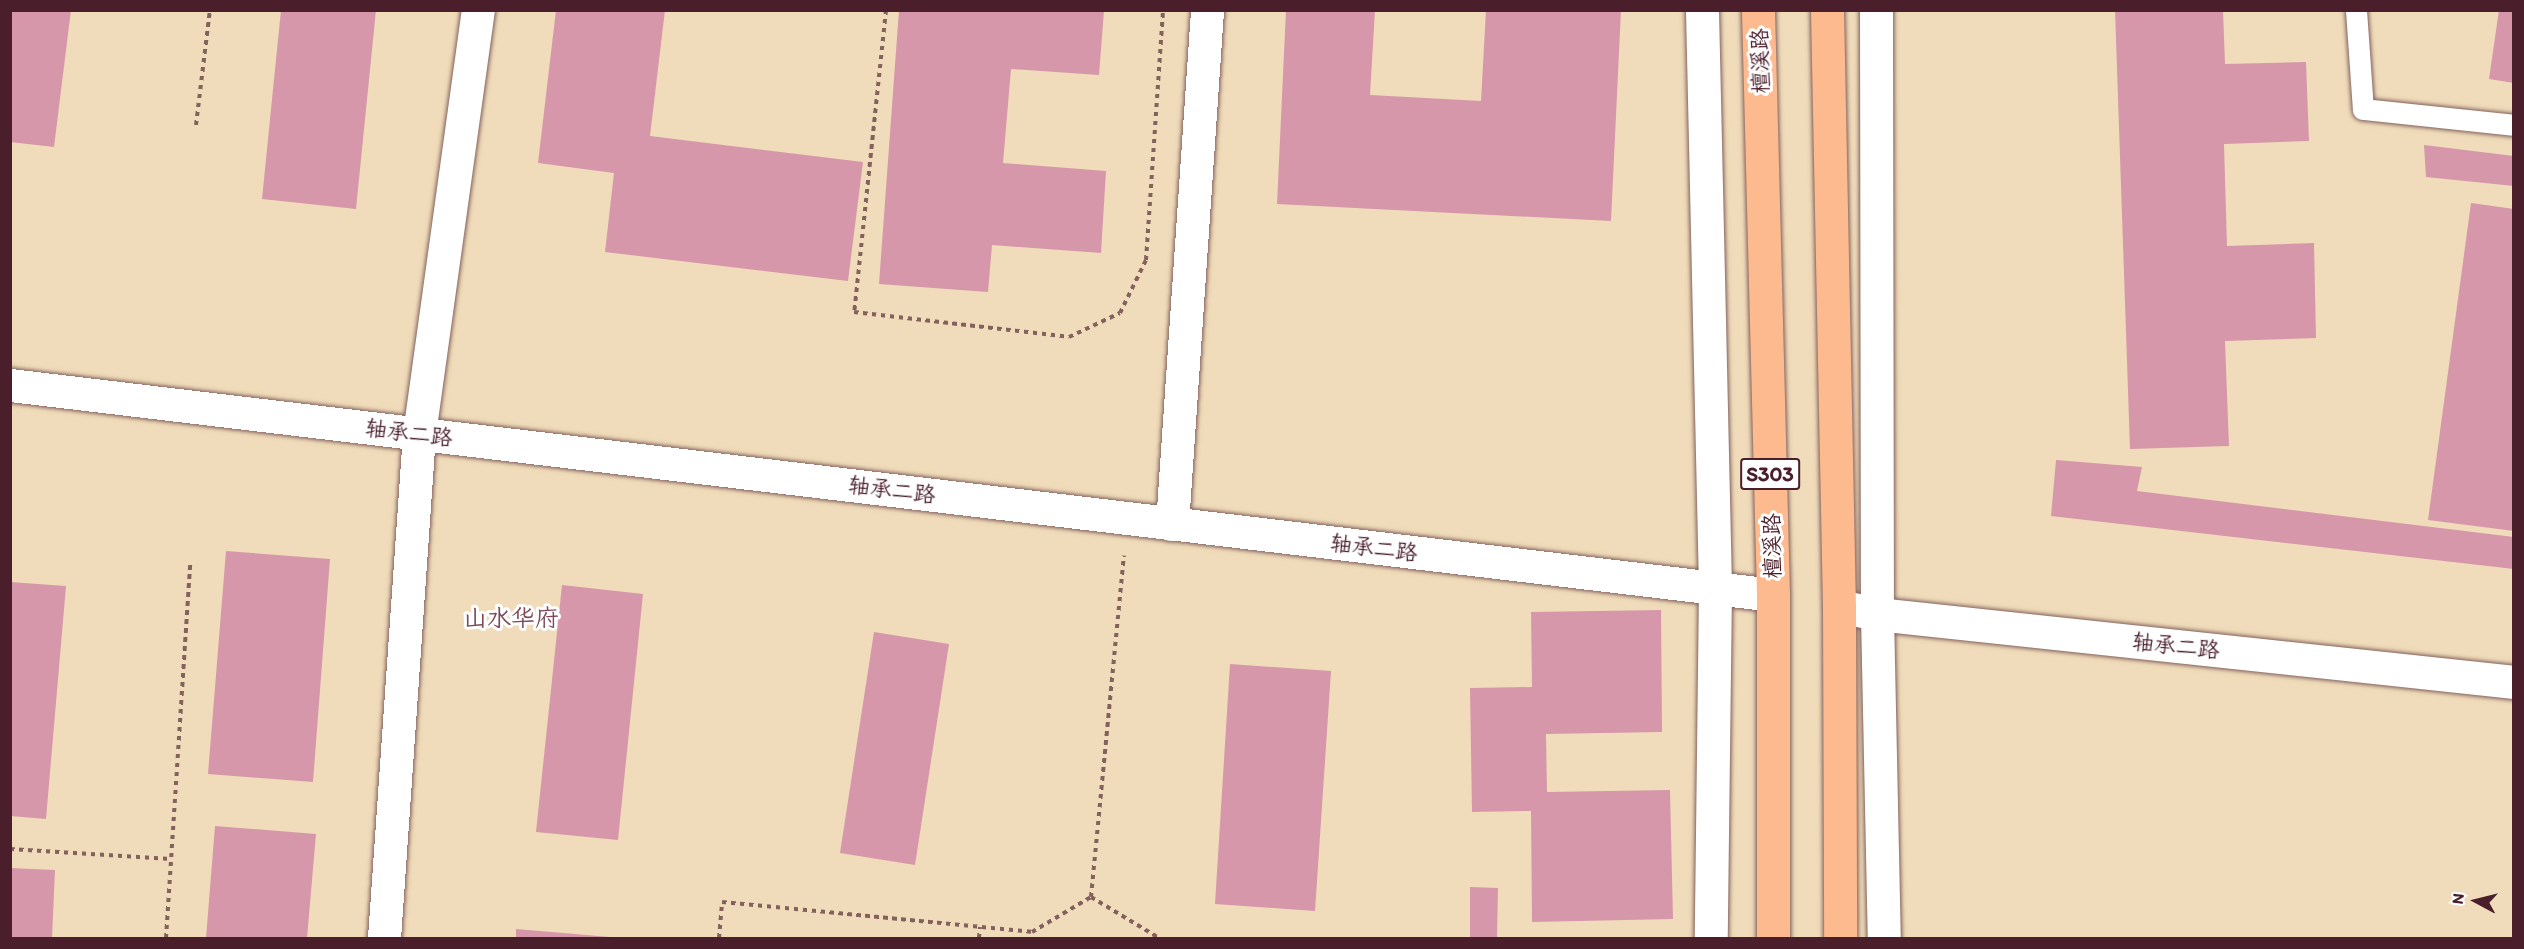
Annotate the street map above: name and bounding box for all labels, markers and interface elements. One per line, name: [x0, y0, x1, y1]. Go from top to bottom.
street label: 檀溪路: [1746, 28, 1774, 94]
street label: 轴承二路: [364, 415, 454, 451]
road number: S303: [1740, 456, 1800, 492]
street label: 轴承二路: [847, 472, 937, 508]
street label: 檀溪路: [1758, 513, 1786, 579]
street label: 轴承二路: [1329, 530, 1419, 566]
district label: 山水华府: [463, 604, 559, 632]
street label: 轴承二路: [2131, 628, 2221, 664]
north arrow: [2446, 871, 2506, 931]
text: N: [2448, 892, 2468, 905]

